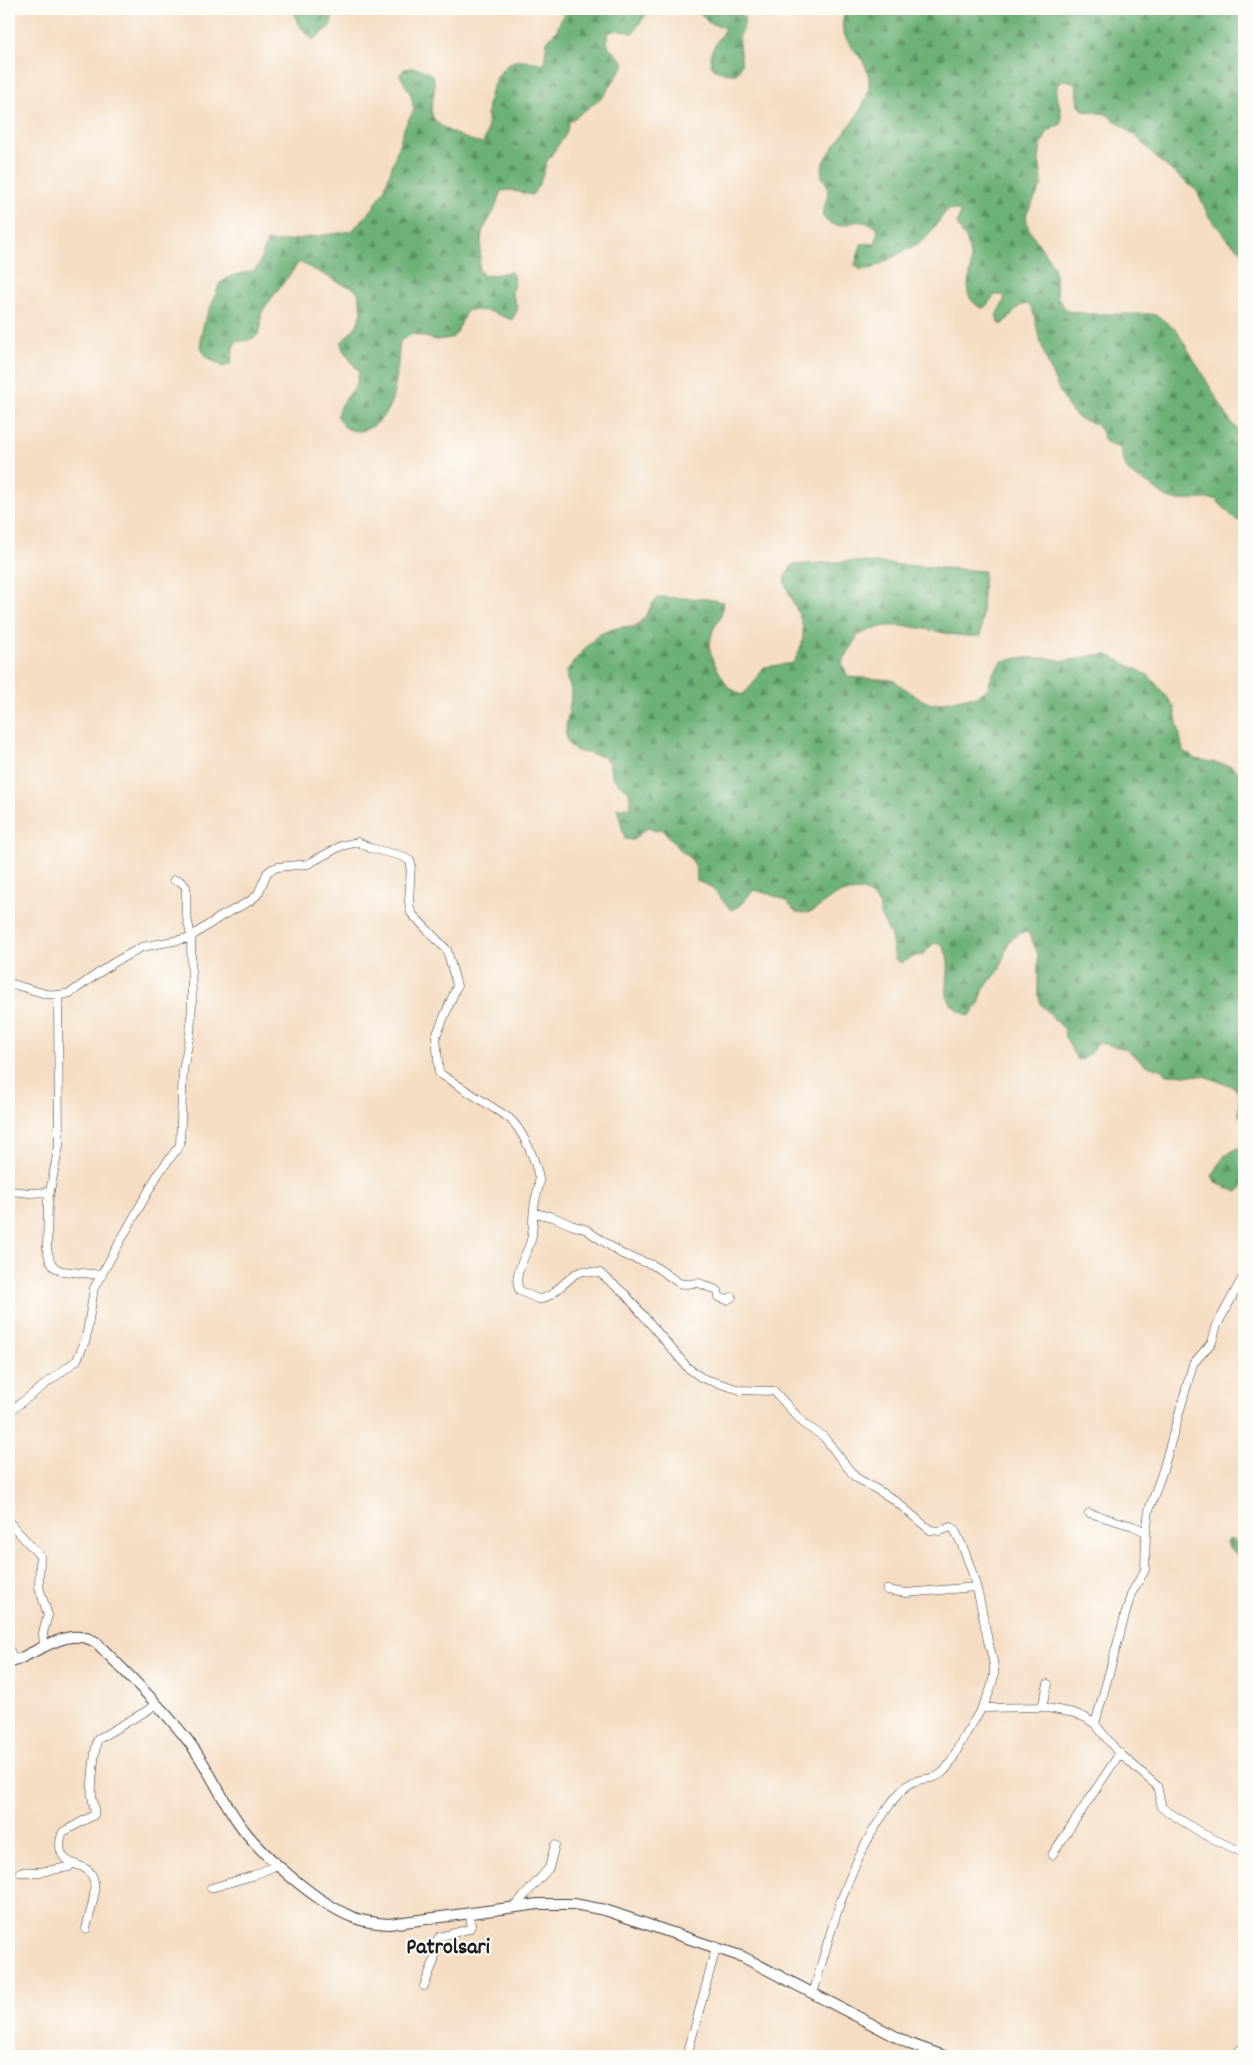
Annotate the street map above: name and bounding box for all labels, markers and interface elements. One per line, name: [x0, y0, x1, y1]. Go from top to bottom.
district label: Patrolsari: [406, 1933, 490, 1964]

